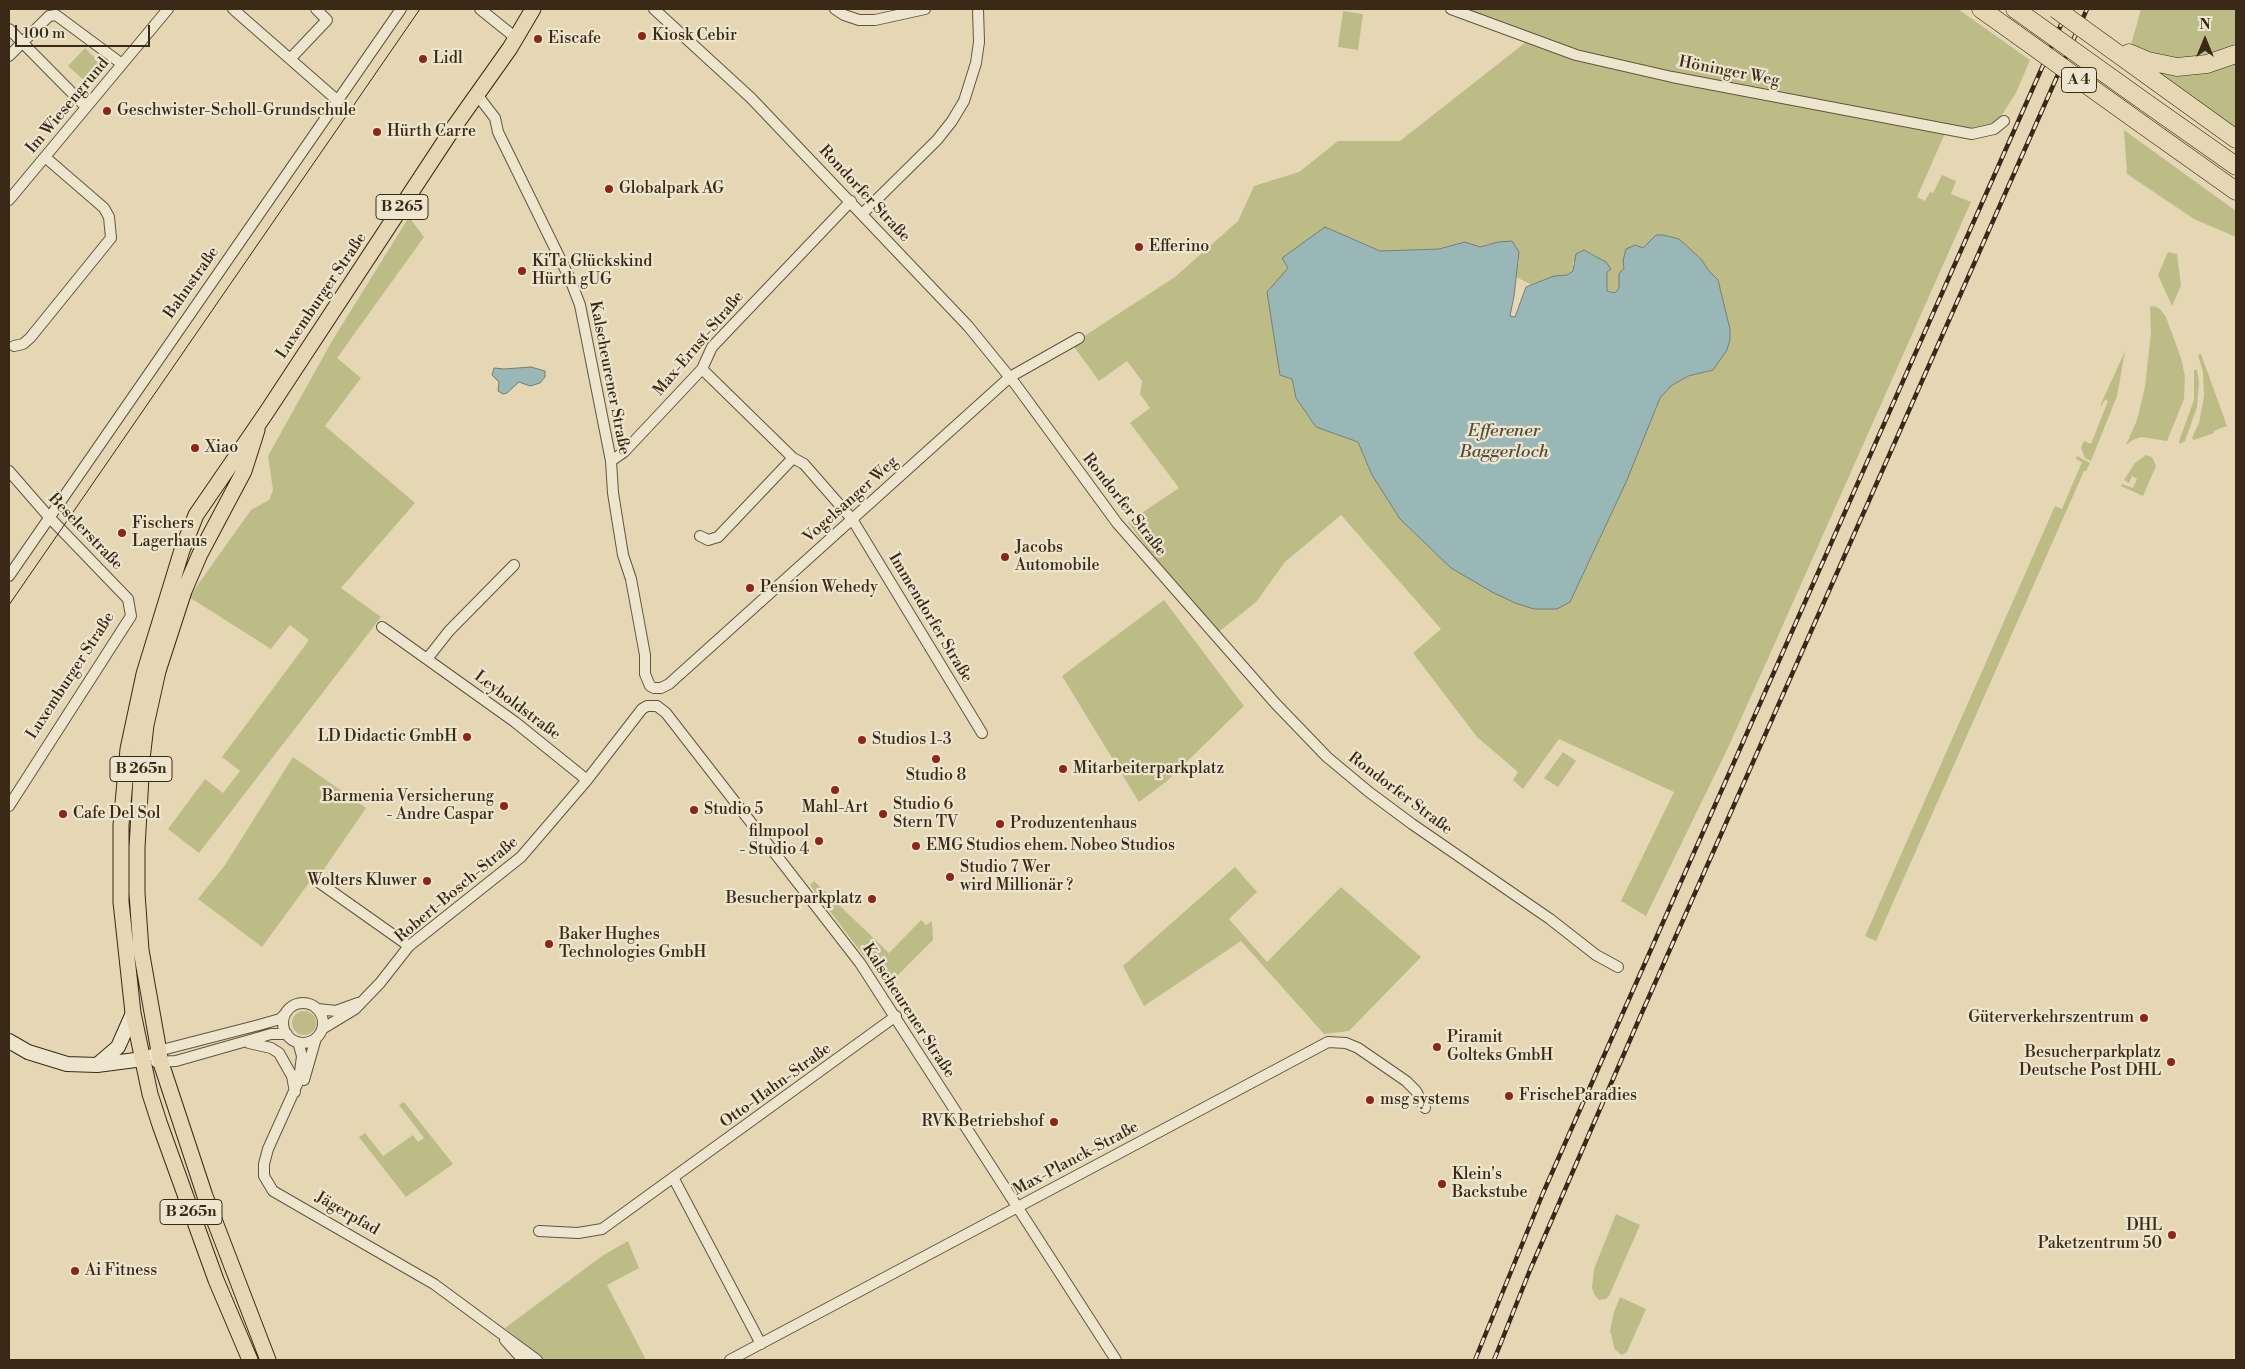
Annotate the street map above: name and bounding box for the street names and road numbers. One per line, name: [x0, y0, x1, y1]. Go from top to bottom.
street label: Höninger Weg: [1677, 53, 1781, 91]
street label: Im Wiesengrund: [22, 54, 114, 158]
road number: A 4: [2062, 68, 2096, 92]
street label: Rondorfer Straße: [814, 142, 914, 246]
road number: B 265: [376, 194, 428, 220]
street label: Luxemburger Straße: [273, 229, 371, 363]
street label: Bahnstraße: [160, 243, 224, 323]
street label: Max-Ernst-Straße: [650, 288, 748, 400]
street label: Kalscheurener Straße: [585, 299, 633, 457]
street label: Rondorfer Straße: [1078, 450, 1170, 560]
street label: Vogelsanger Weg: [800, 452, 902, 548]
street label: Beselerstraße: [44, 490, 126, 574]
street label: Immendorfer Straße: [884, 550, 976, 686]
street label: Luxemburger Straße: [23, 609, 119, 743]
street label: Leyboldstraße: [470, 667, 564, 745]
street label: Rondorfer Straße: [1344, 749, 1456, 839]
road number: B 265n: [110, 756, 172, 782]
street label: Robert-Bosch-Straße: [392, 833, 522, 947]
street label: Kalscheurener Straße: [857, 940, 959, 1082]
street label: Otto-Hahn-Straße: [717, 1039, 835, 1133]
street label: Max-Planck-Straße: [1010, 1118, 1142, 1200]
street label: Jägerpfad: [312, 1188, 382, 1240]
road number: B 265n: [160, 1200, 222, 1224]

